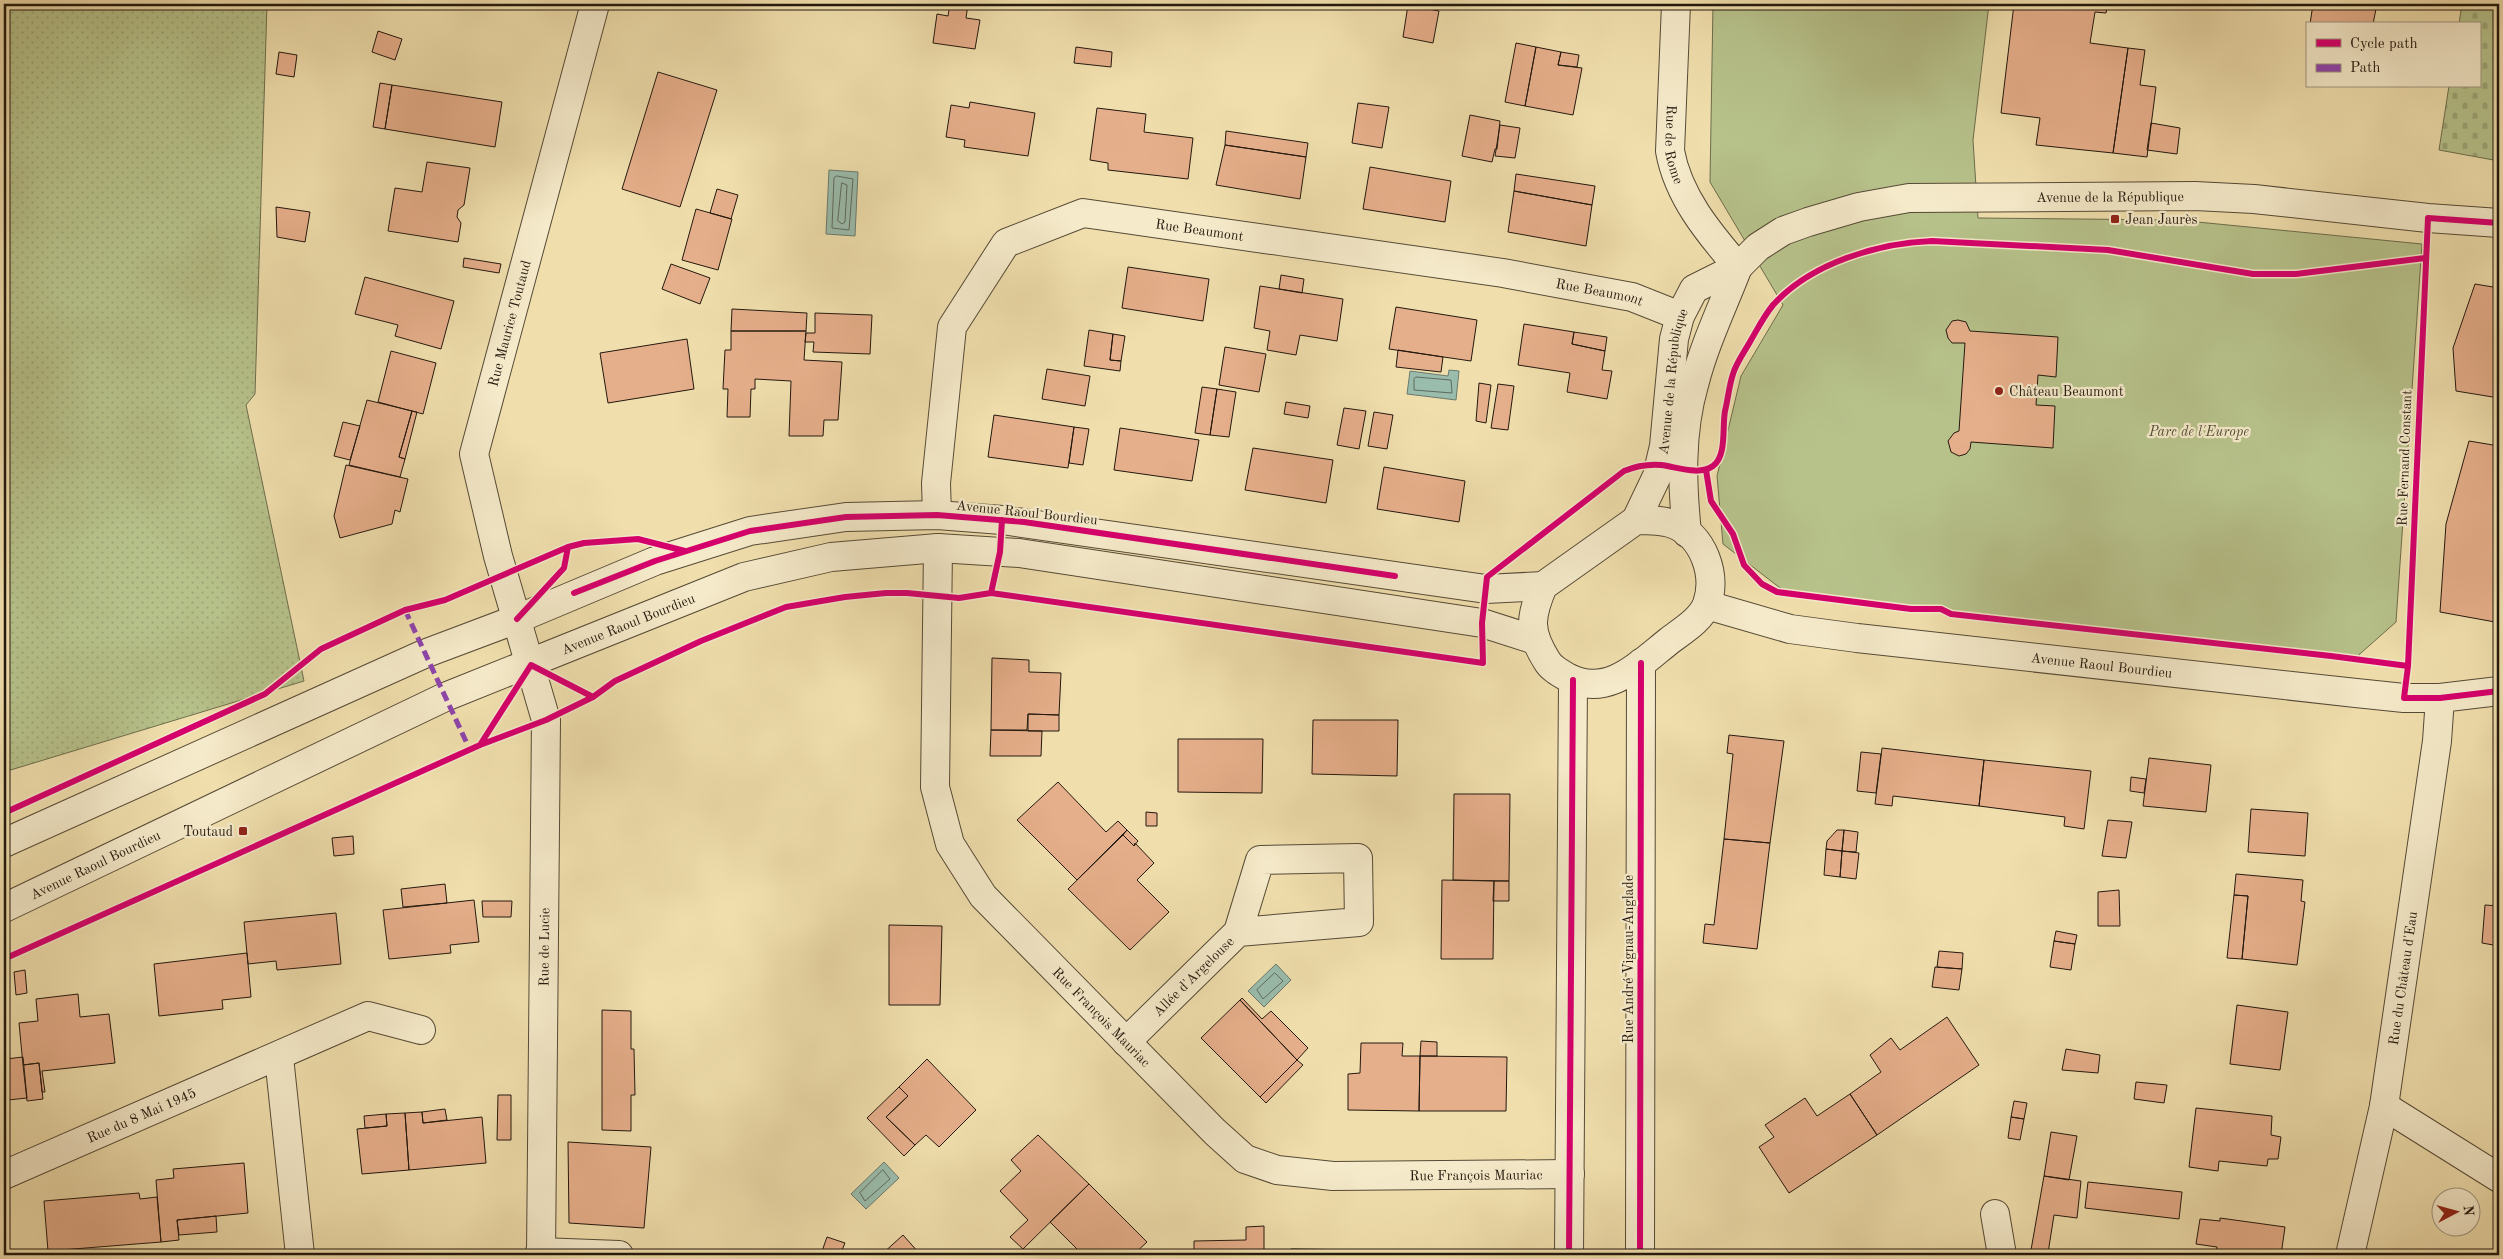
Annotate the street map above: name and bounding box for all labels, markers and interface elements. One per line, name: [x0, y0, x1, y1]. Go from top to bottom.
legend: [2306, 22, 2480, 88]
text: Cycle path: [2350, 37, 2418, 52]
text: Path: [2350, 61, 2380, 76]
street label: Rue de Rome: [1662, 105, 1685, 186]
street label: Avenue de la République: [2036, 190, 2184, 205]
marker: Jean Jaurès: [2109, 213, 2121, 225]
place label: Jean Jaurès: [2125, 213, 2198, 227]
street label: Rue Beaumont: [1154, 217, 1244, 244]
street label: Rue Maurice Toutaud: [486, 259, 534, 388]
street label: Rue Beaumont: [1555, 277, 1645, 309]
street label: Avenue de la République: [1656, 306, 1691, 456]
marker: Château Beaumont: [1993, 385, 2005, 397]
place label: Château Beaumont: [2009, 385, 2124, 399]
street label: Rue Fernand Constant: [2396, 390, 2414, 526]
park label: Parc de l'Europe: [2148, 425, 2249, 440]
street label: Avenue Raoul Bourdieu: [955, 499, 1099, 527]
street label: Avenue Raoul Bourdieu: [560, 591, 697, 658]
street label: Avenue Raoul Bourdieu: [2030, 651, 2173, 681]
place label: Toutaud: [183, 825, 233, 839]
marker: Toutaud: [237, 825, 249, 837]
street label: Avenue Raoul Bourdieu: [28, 828, 163, 902]
street label: Rue André Vignau-Anglade: [1622, 875, 1636, 1043]
street label: Rue de Lucie: [538, 908, 552, 986]
street label: Rue du Château d'Eau: [2387, 910, 2420, 1046]
street label: Allée d'Argelouse: [1151, 934, 1237, 1019]
street label: Rue François Mauriac: [1049, 965, 1153, 1070]
street label: Rue du 8 Mai 1945: [85, 1086, 199, 1146]
street label: Rue François Mauriac: [1409, 1168, 1543, 1183]
north arrow: [2430, 1186, 2480, 1236]
text: N: [2460, 1205, 2475, 1217]

